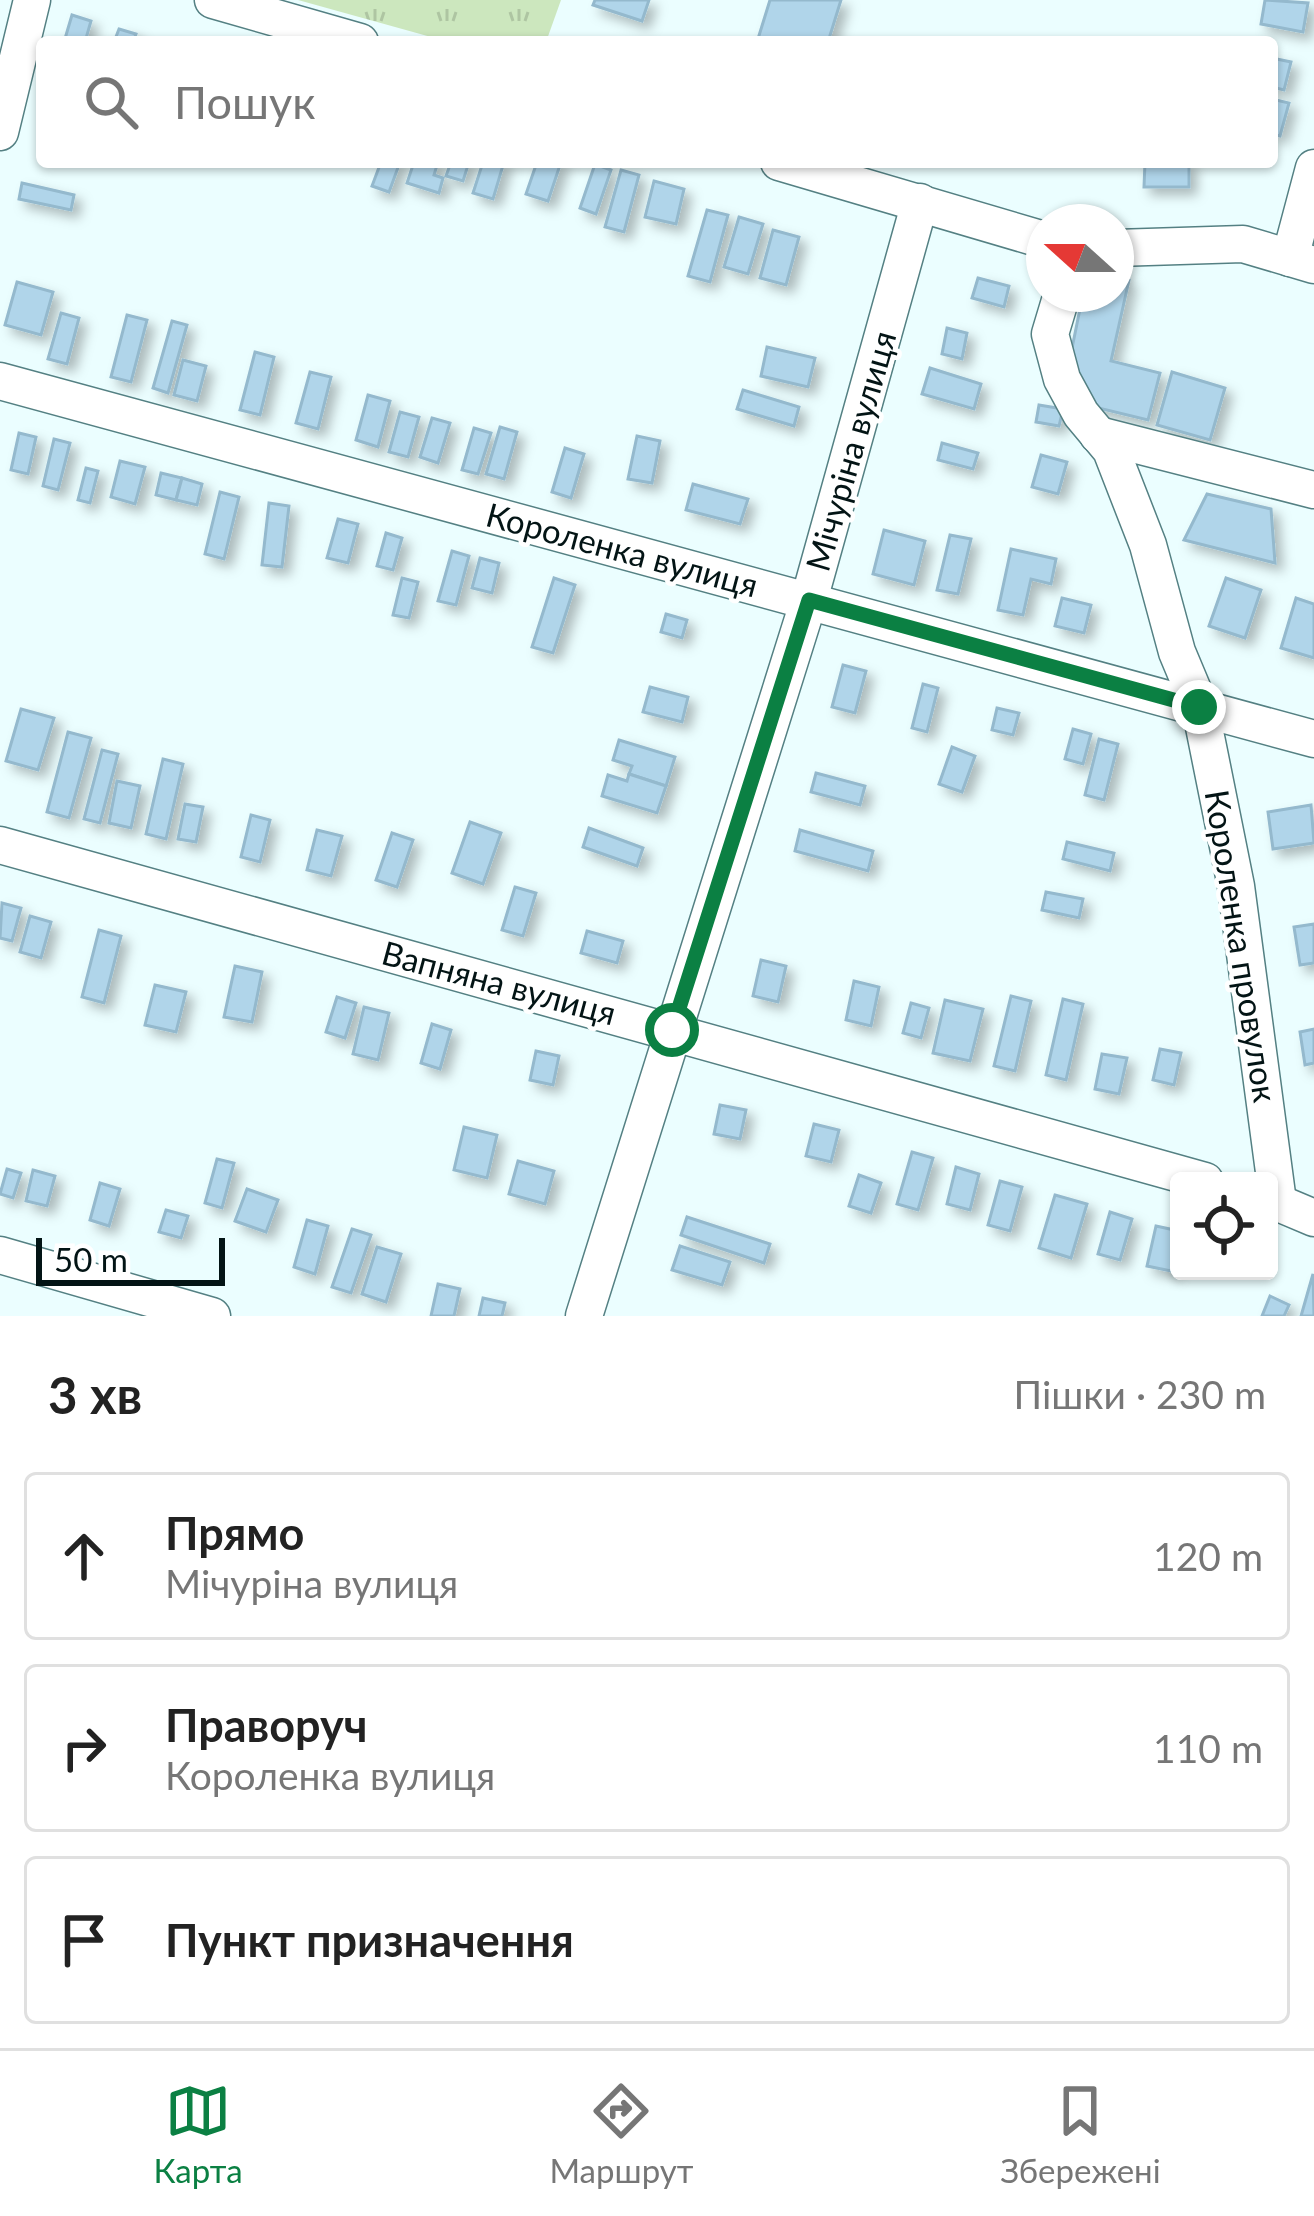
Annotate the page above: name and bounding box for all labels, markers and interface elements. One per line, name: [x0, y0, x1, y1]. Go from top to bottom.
search box: [36, 36, 1278, 168]
icon: search: [78, 69, 144, 135]
text: Пошук: [174, 75, 315, 129]
north arrow: [1026, 204, 1134, 312]
street label: Мічуріна вулиця: [797, 326, 903, 575]
street label: Короленка вулиця: [482, 494, 762, 605]
route end: [1172, 680, 1226, 734]
street label: Короленка провулок: [1198, 787, 1286, 1105]
street label: Вапняна вулиця: [378, 932, 620, 1032]
route start: [645, 1003, 699, 1057]
map controls: [1170, 1172, 1278, 1280]
button: locate: [1170, 1172, 1278, 1280]
scale bar: [36, 1232, 225, 1285]
text: 50 m: [54, 1239, 128, 1279]
text: 3 хв: [48, 1364, 142, 1425]
text: Пішки · 230 m: [1014, 1371, 1266, 1417]
text: Прямо: [165, 1506, 304, 1560]
icon: ahead: [51, 1523, 117, 1589]
text: 120 m: [1153, 1533, 1263, 1579]
text: Мічуріна вулиця: [165, 1560, 458, 1606]
text: Праворуч: [165, 1698, 367, 1752]
icon: right: [51, 1715, 117, 1781]
text: 110 m: [1153, 1725, 1263, 1771]
text: Короленка вулиця: [165, 1752, 495, 1798]
icon: arrive: [51, 1907, 117, 1973]
text: Пункт призначення: [165, 1913, 574, 1967]
tab: Карта: [153, 2078, 243, 2190]
tab: Маршрут: [549, 2078, 693, 2190]
tab: Збережені: [1000, 2078, 1161, 2190]

